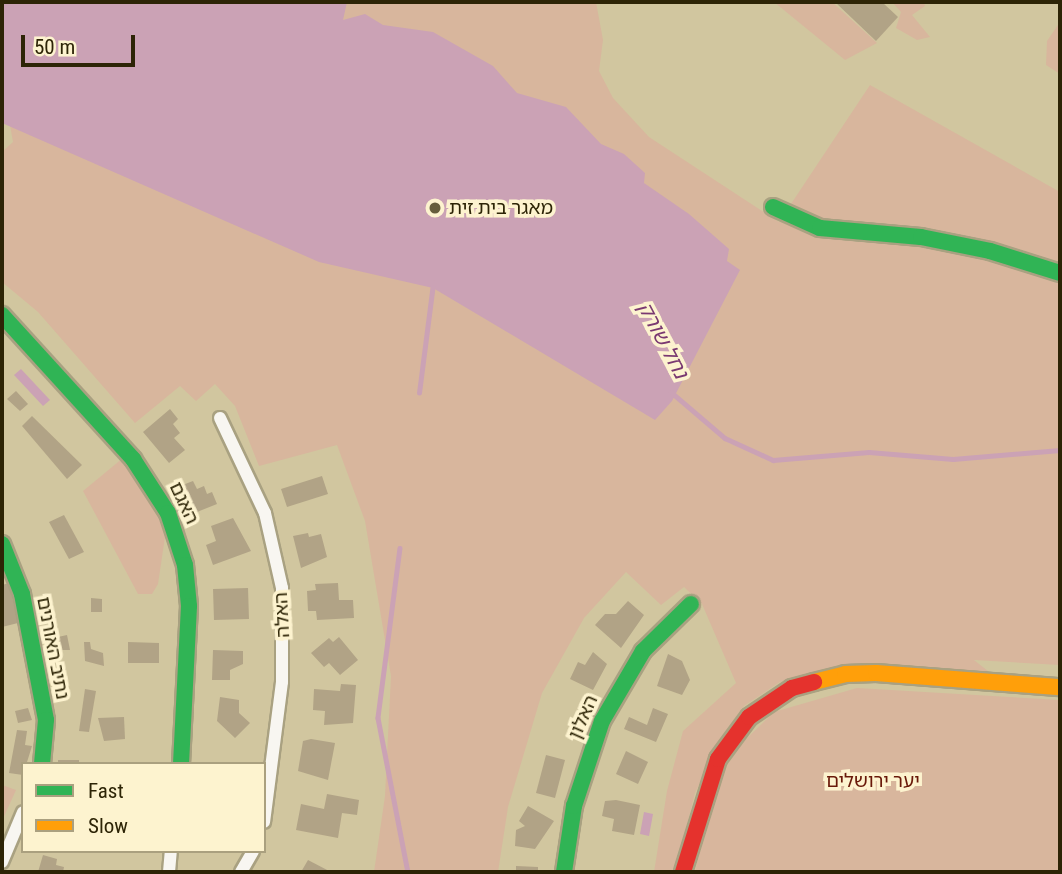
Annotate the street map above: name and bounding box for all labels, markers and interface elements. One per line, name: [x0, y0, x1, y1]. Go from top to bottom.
scale bar: [24, 21, 138, 65]
text: 50 m: [34, 35, 75, 59]
place label: מאגר בית זית: [449, 197, 553, 219]
marker: מאגר בית זית: [427, 200, 443, 216]
water label: נחל שורק: [632, 297, 694, 383]
street label: האגם: [164, 478, 204, 528]
street label: האלה: [269, 592, 295, 638]
street label: נתיב האורנים: [32, 595, 74, 701]
street label: האלון: [563, 691, 603, 743]
legend: [21, 762, 266, 853]
park label: יער ירושלים: [826, 770, 920, 792]
text: Fast: [88, 779, 124, 803]
text: Slow: [88, 814, 128, 838]

